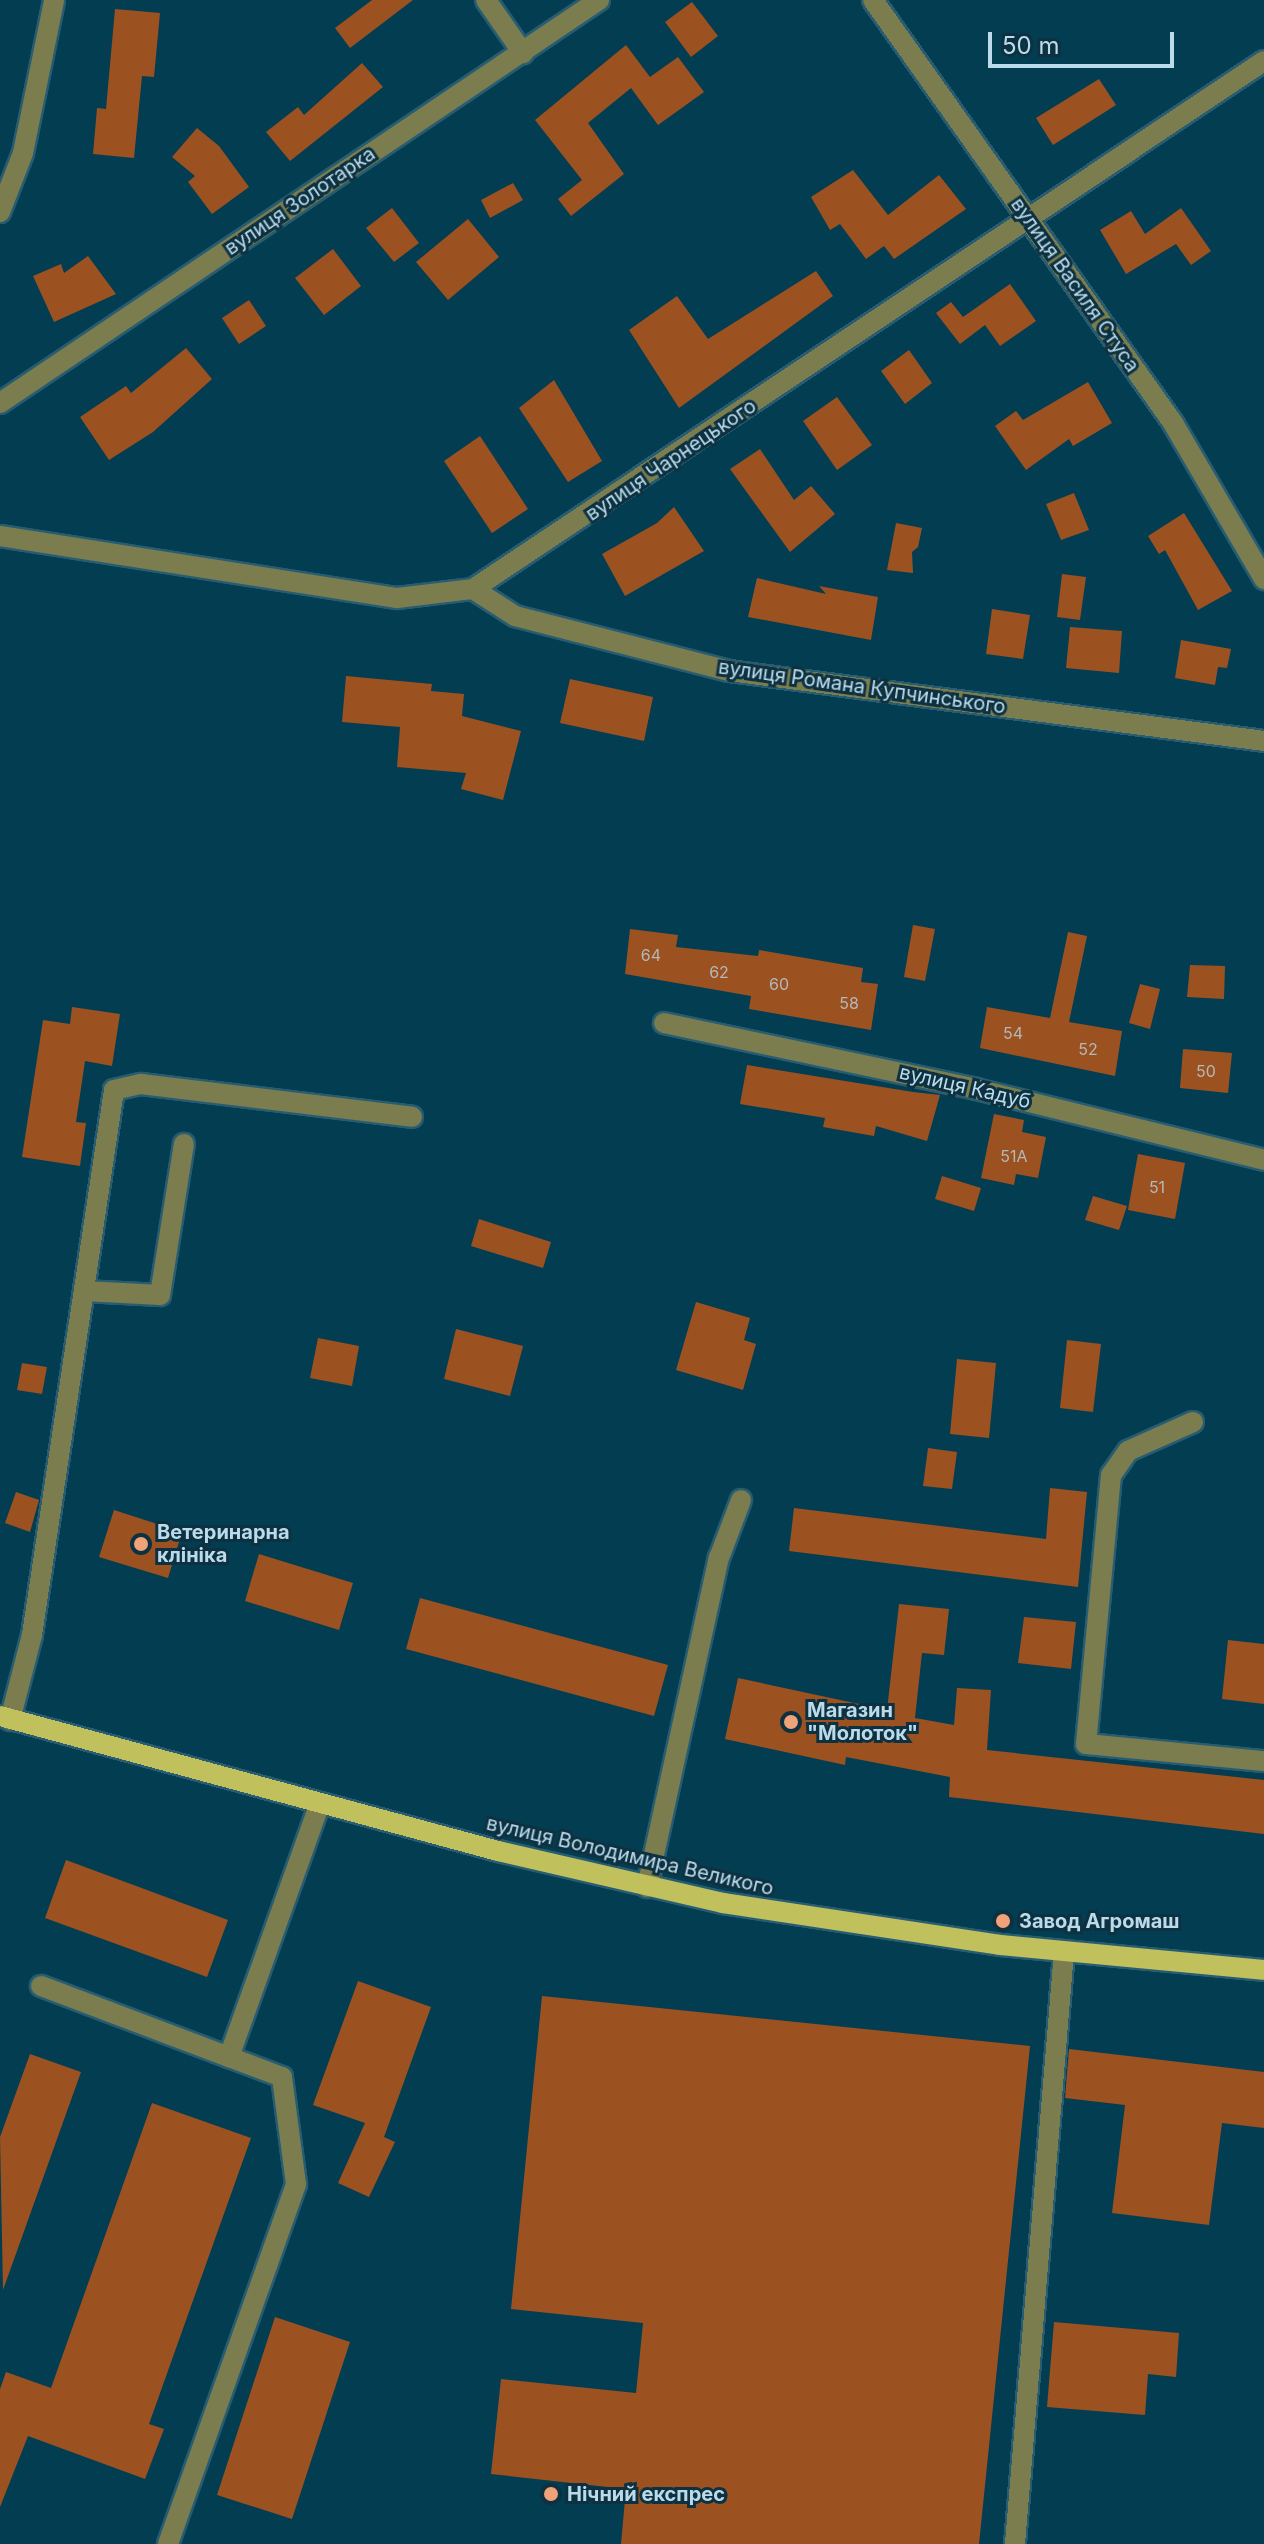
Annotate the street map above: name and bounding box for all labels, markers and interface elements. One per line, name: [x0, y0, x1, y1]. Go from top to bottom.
scale bar: [992, 16, 1178, 66]
text: 50 m: [1002, 31, 1060, 60]
street label: вулиця Золотарка: [220, 142, 380, 260]
street label: вулиця Василя Стуса: [1006, 193, 1144, 377]
street label: вулиця Чарнецького: [581, 394, 761, 526]
street label: вулиця Романа Купчинського: [717, 655, 1007, 719]
house number: 64: [641, 945, 661, 965]
house number: 62: [709, 962, 729, 982]
house number: 60: [769, 974, 789, 994]
house number: 58: [839, 993, 859, 1013]
house number: 54: [1003, 1023, 1023, 1043]
house number: 52: [1078, 1039, 1098, 1059]
street label: вулиця Кадуб: [897, 1060, 1033, 1114]
house number: 50: [1196, 1061, 1216, 1081]
house number: 51А: [1000, 1146, 1028, 1166]
house number: 51: [1149, 1177, 1165, 1197]
place label: Ветеринарна клініка: [157, 1520, 290, 1567]
marker: Ветеринарна клініка: [132, 1535, 150, 1553]
place label: Магазин "Молоток": [807, 1698, 918, 1745]
marker: Магазин "Молоток": [782, 1713, 800, 1731]
street label: вулиця Володимира Великого: [484, 1811, 776, 1901]
place label: Завод Агромаш: [1019, 1909, 1179, 1933]
marker: Завод Агромаш: [994, 1912, 1012, 1930]
place label: Нічний експрес: [567, 2482, 725, 2506]
marker: Нічний експрес: [542, 2485, 560, 2503]

